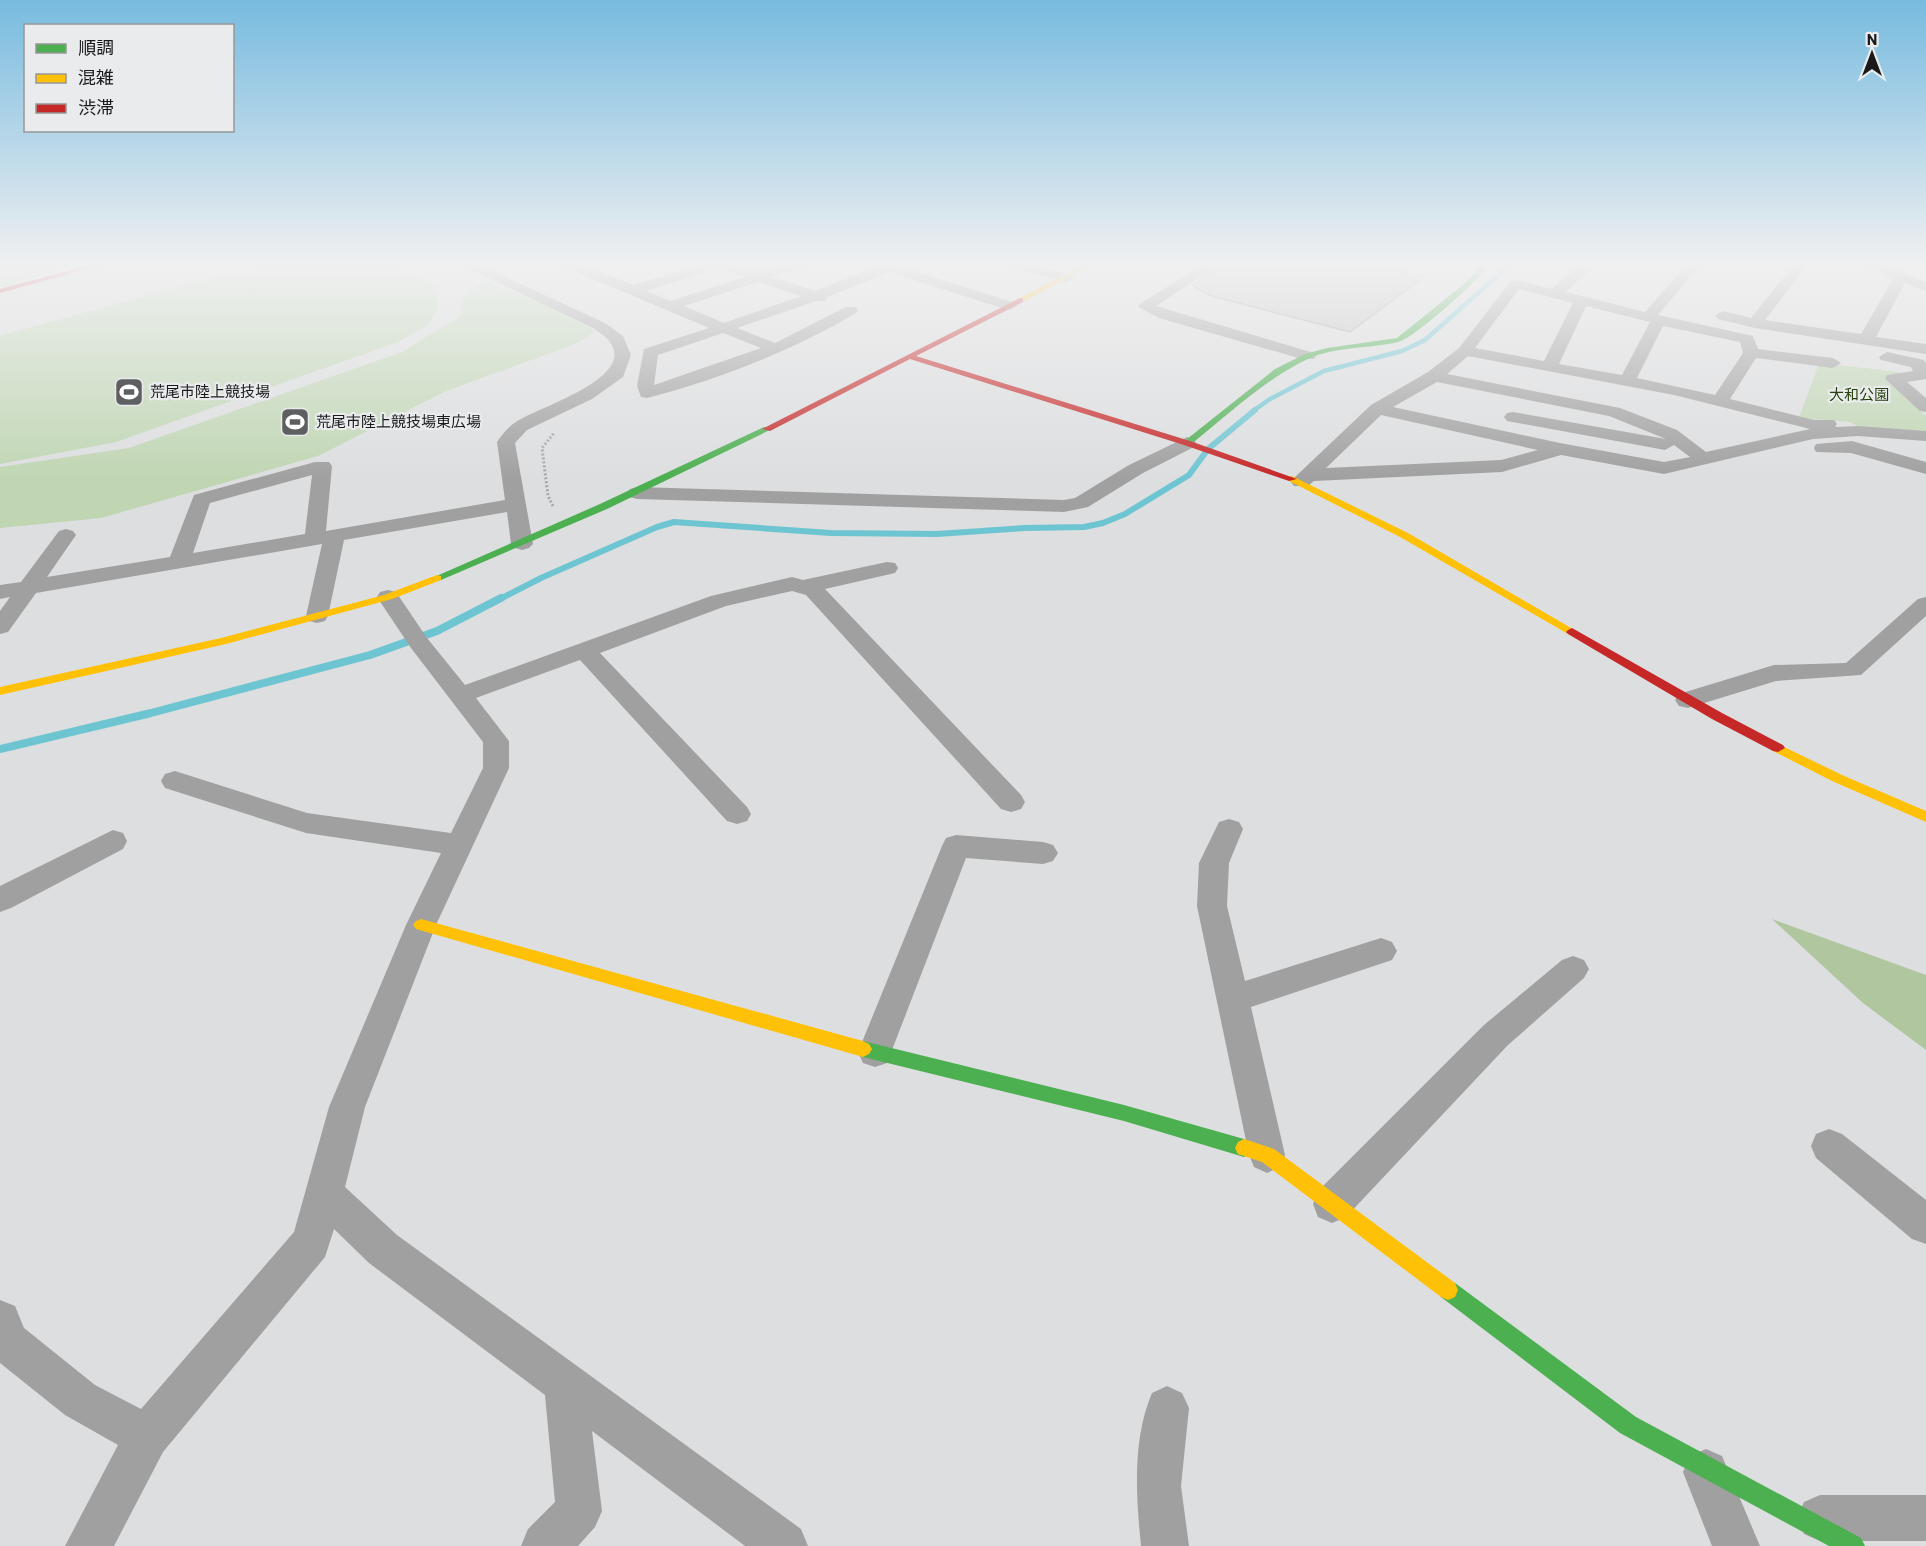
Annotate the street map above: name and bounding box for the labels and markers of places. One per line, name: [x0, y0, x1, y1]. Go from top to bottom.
sports icon: 荒尾市陸上競技場: [113, 376, 145, 408]
place label: 荒尾市陸上競技場: [150, 382, 270, 400]
sports icon: 荒尾市陸上競技場東広場: [279, 406, 311, 438]
place label: 荒尾市陸上競技場東広場: [316, 412, 481, 430]

